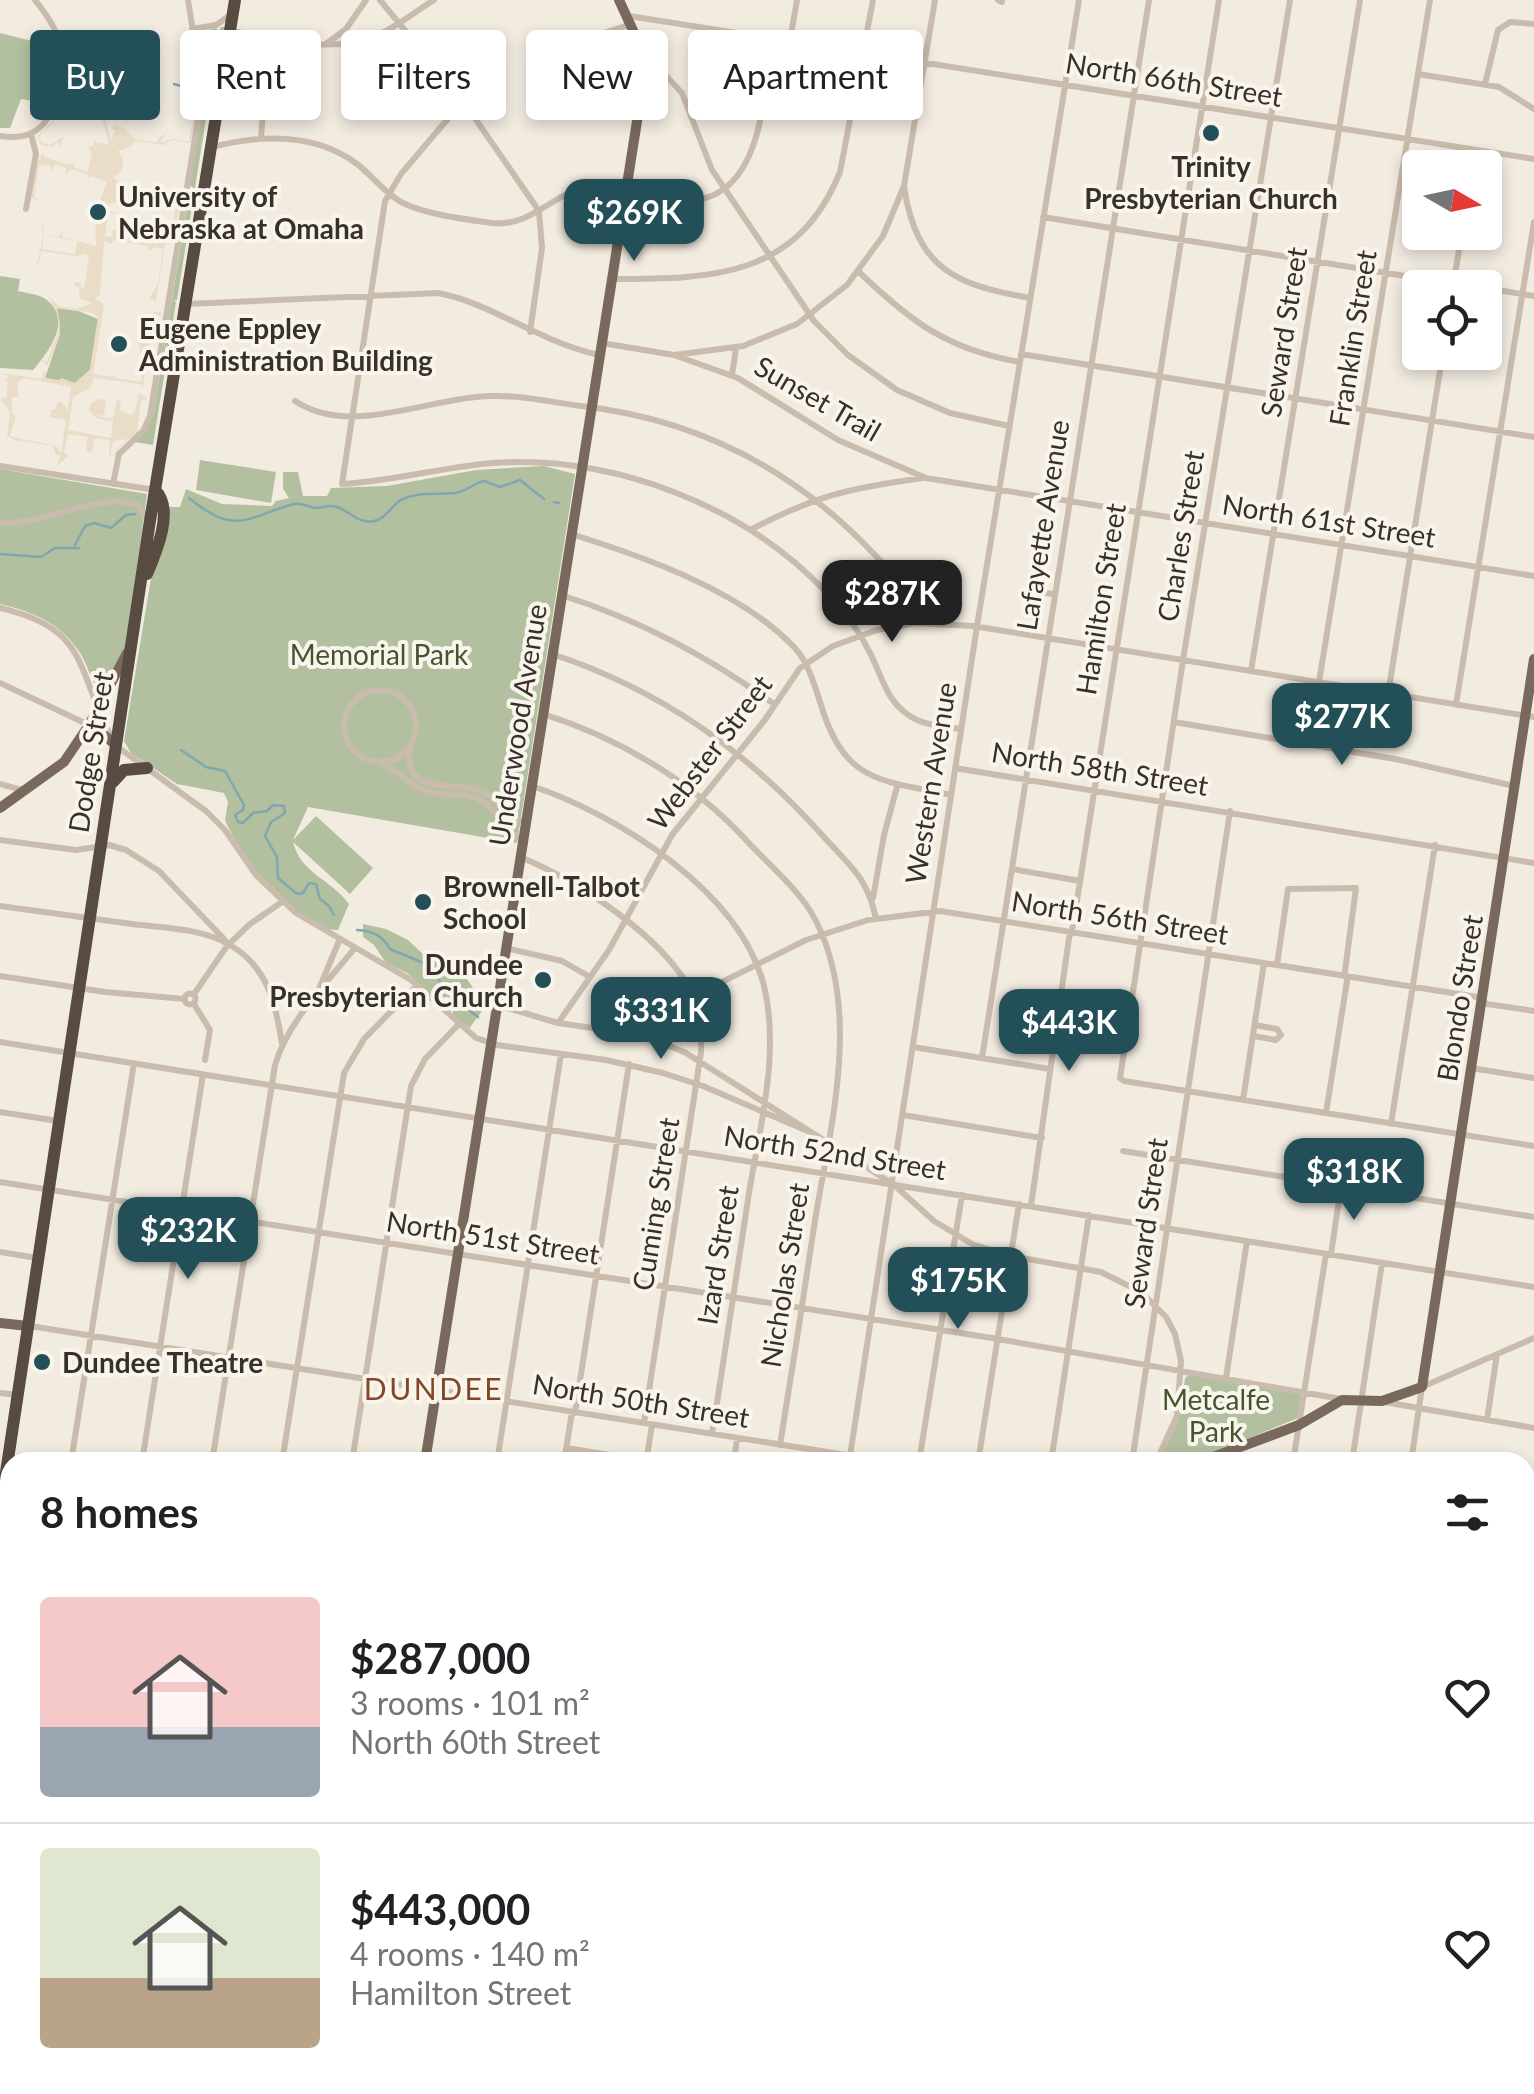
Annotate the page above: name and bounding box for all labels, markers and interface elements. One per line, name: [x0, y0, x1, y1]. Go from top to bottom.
chip: Buy: [30, 30, 160, 120]
chip: Rent: [180, 30, 321, 120]
chip: Filters: [341, 30, 506, 120]
chip: New: [526, 30, 668, 120]
chip: Apartment: [688, 30, 923, 120]
street label: North 66th Street: [1063, 45, 1285, 113]
marker: Trinity Presbyterian Church: [1200, 122, 1222, 144]
place label: Trinity Presbyterian Church: [1084, 149, 1338, 215]
north arrow: [1402, 150, 1502, 250]
map controls: [1402, 150, 1502, 370]
place label: University of Nebraska at Omaha: [118, 179, 364, 245]
pin: $269K: [564, 179, 704, 264]
text: $269K: [586, 192, 682, 231]
marker: University of Nebraska at Omaha: [87, 201, 109, 223]
street label: Seward Street: [1253, 245, 1313, 419]
street label: Franklin Street: [1321, 247, 1383, 429]
button: locate: [1402, 270, 1502, 370]
place label: Eugene Eppley Administration Building: [138, 311, 433, 377]
marker: Eugene Eppley Administration Building: [108, 333, 130, 355]
street label: Sunset Trail: [749, 348, 887, 448]
street label: Lafayette Avenue: [1009, 417, 1075, 633]
street label: Charles Street: [1150, 448, 1210, 624]
street label: North 61st Street: [1220, 486, 1438, 554]
street label: Hamilton Street: [1068, 501, 1132, 697]
pin: $287K: [822, 560, 962, 645]
text: $287K: [844, 573, 940, 612]
street label: Underwood Avenue: [481, 602, 553, 848]
park label: Memorial Park: [290, 637, 469, 671]
street label: Webster Street: [640, 668, 778, 836]
street label: Dodge Street: [60, 669, 120, 835]
street label: Western Avenue: [897, 680, 963, 886]
pin: $277K: [1272, 683, 1412, 768]
text: $277K: [1294, 696, 1390, 735]
street label: North 58th Street: [989, 734, 1211, 802]
place label: Brownell-Talbot School: [443, 869, 640, 935]
street label: North 56th Street: [1009, 883, 1231, 951]
marker: Brownell-Talbot School: [412, 891, 434, 913]
street label: Blondo Street: [1429, 912, 1489, 1084]
place label: Dundee Presbyterian Church: [269, 947, 523, 1013]
marker: Dundee Presbyterian Church: [532, 969, 554, 991]
pin: $331K: [591, 977, 731, 1062]
pin: $443K: [999, 989, 1139, 1074]
text: $331K: [613, 990, 709, 1029]
text: $443K: [1021, 1002, 1117, 1041]
street label: Cuming Street: [625, 1115, 685, 1293]
street label: North 52nd Street: [721, 1118, 949, 1186]
street label: Seward Street: [1116, 1136, 1174, 1310]
pin: $318K: [1284, 1138, 1424, 1223]
text: $318K: [1306, 1151, 1402, 1190]
street label: Nicholas Street: [753, 1180, 815, 1370]
street label: Izard Street: [689, 1183, 745, 1327]
pin: $232K: [118, 1197, 258, 1282]
street label: North 51st Street: [384, 1203, 602, 1271]
text: $232K: [140, 1210, 236, 1249]
pin: $175K: [888, 1247, 1028, 1332]
text: $175K: [910, 1260, 1006, 1299]
place label: Dundee Theatre: [62, 1345, 263, 1379]
marker: Dundee Theatre: [31, 1351, 53, 1373]
street label: North 50th Street: [530, 1366, 752, 1434]
district label: DUNDEE: [364, 1370, 504, 1406]
park label: Metcalfe Park: [1162, 1382, 1270, 1448]
icon: filters: [1440, 1485, 1495, 1540]
text: 8 homes: [40, 1487, 198, 1537]
text: $287,000: [350, 1633, 530, 1683]
icon: home: [120, 1637, 240, 1757]
icon: heart: [1440, 1670, 1495, 1725]
text: 3 rooms · 101 m²: [350, 1683, 590, 1722]
text: North 60th Street: [350, 1722, 600, 1761]
text: $443,000: [350, 1884, 530, 1934]
icon: home: [120, 1888, 240, 2008]
icon: heart: [1440, 1921, 1495, 1976]
text: 4 rooms · 140 m²: [350, 1934, 590, 1973]
text: Hamilton Street: [350, 1973, 571, 2012]

